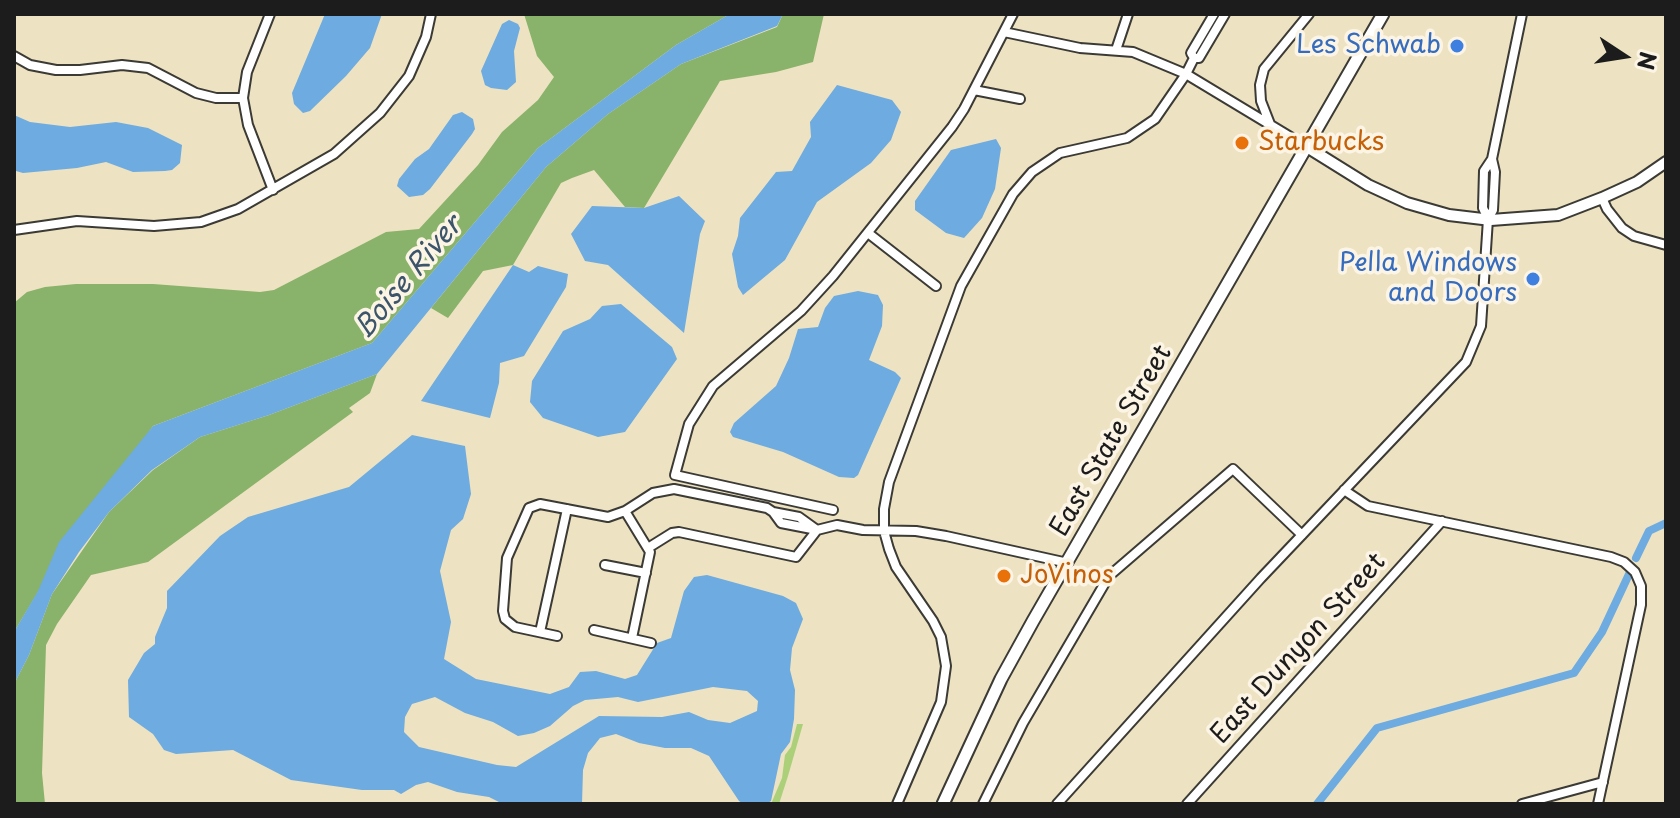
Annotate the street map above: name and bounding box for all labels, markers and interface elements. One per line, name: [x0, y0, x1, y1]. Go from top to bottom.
north arrow: [1584, 16, 1664, 96]
place label: Les Schwab: [1296, 30, 1441, 62]
marker: Les Schwab: [1448, 37, 1466, 55]
text: N: [1630, 49, 1666, 73]
place label: Starbucks: [1258, 127, 1384, 159]
marker: Starbucks: [1233, 134, 1251, 152]
water label: Boise River: [348, 210, 470, 346]
place label: Pella Windows and Doors: [1339, 248, 1517, 310]
marker: Pella Windows and Doors: [1524, 270, 1542, 288]
street label: East State Street: [1045, 340, 1179, 542]
street label: East Dunyon Street: [1205, 547, 1393, 751]
place label: JoVinos: [1020, 560, 1114, 592]
marker: JoVinos: [995, 567, 1013, 585]

